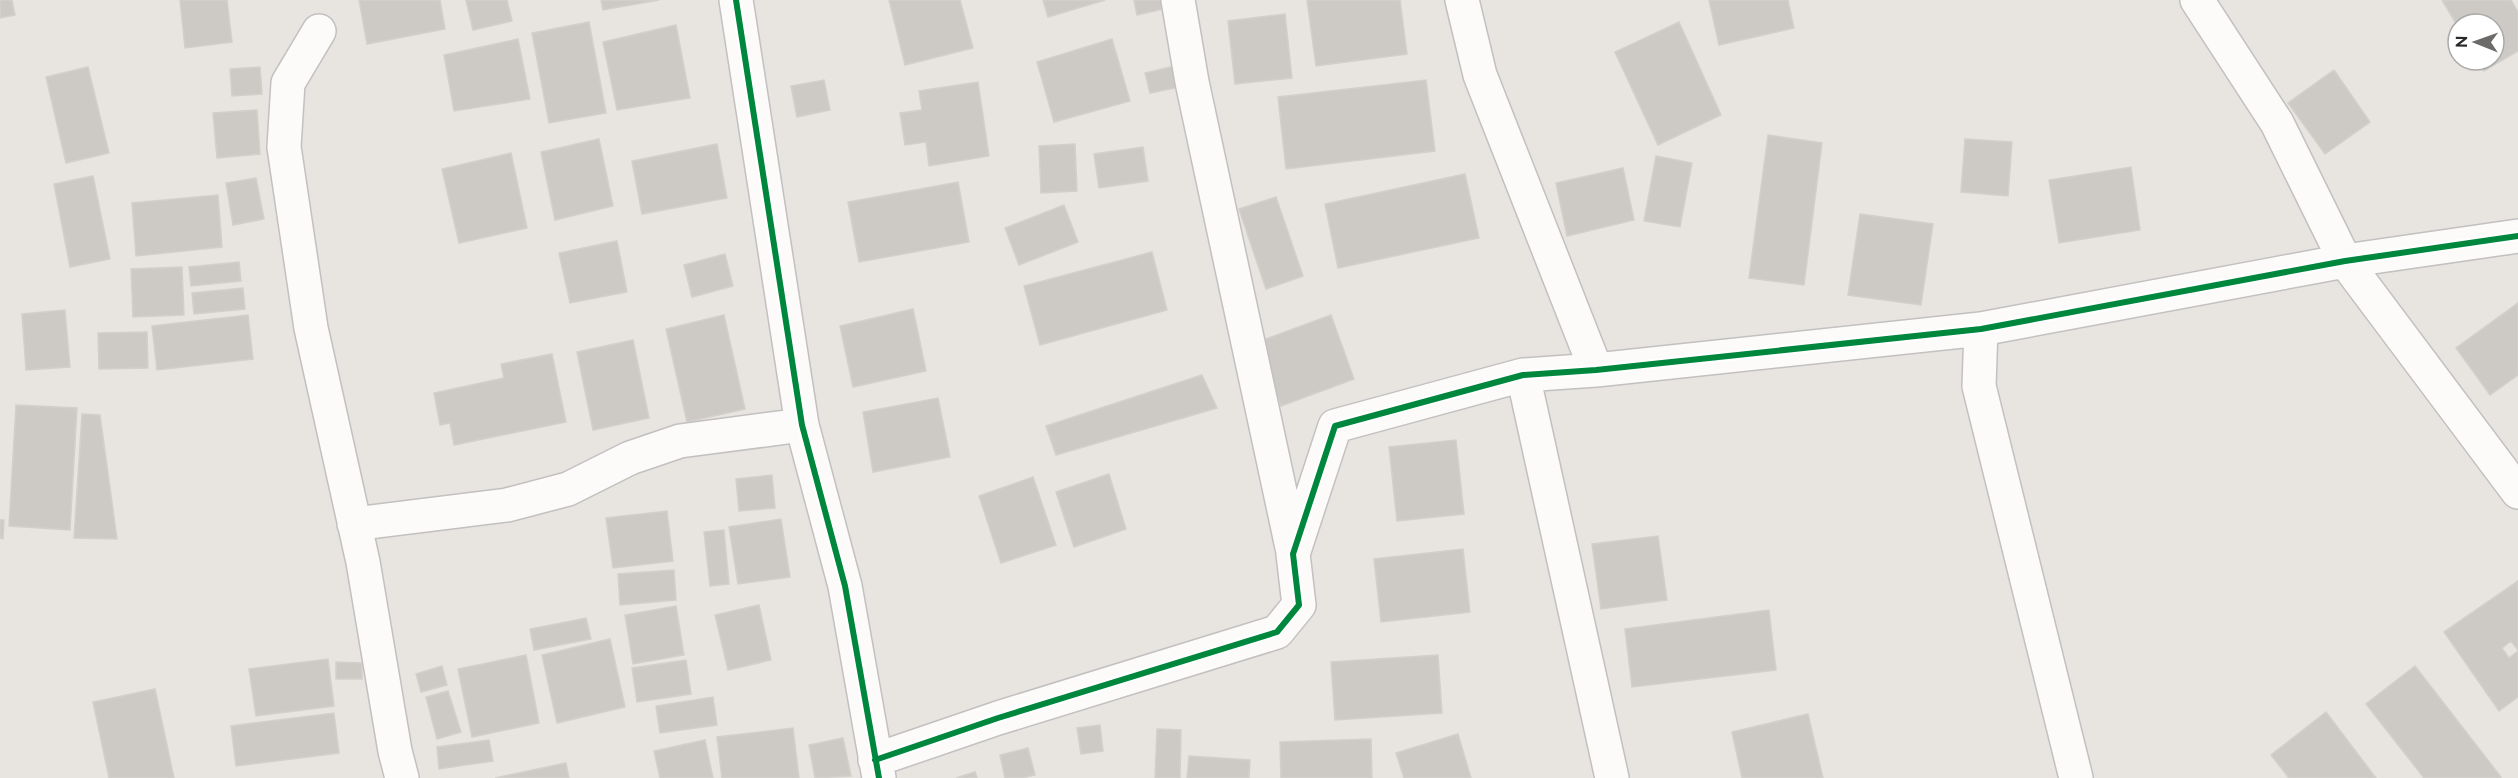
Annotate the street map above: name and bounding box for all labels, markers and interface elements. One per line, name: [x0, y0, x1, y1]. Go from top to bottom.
north arrow: [2446, 12, 2506, 72]
text: N: [2452, 35, 2471, 48]

